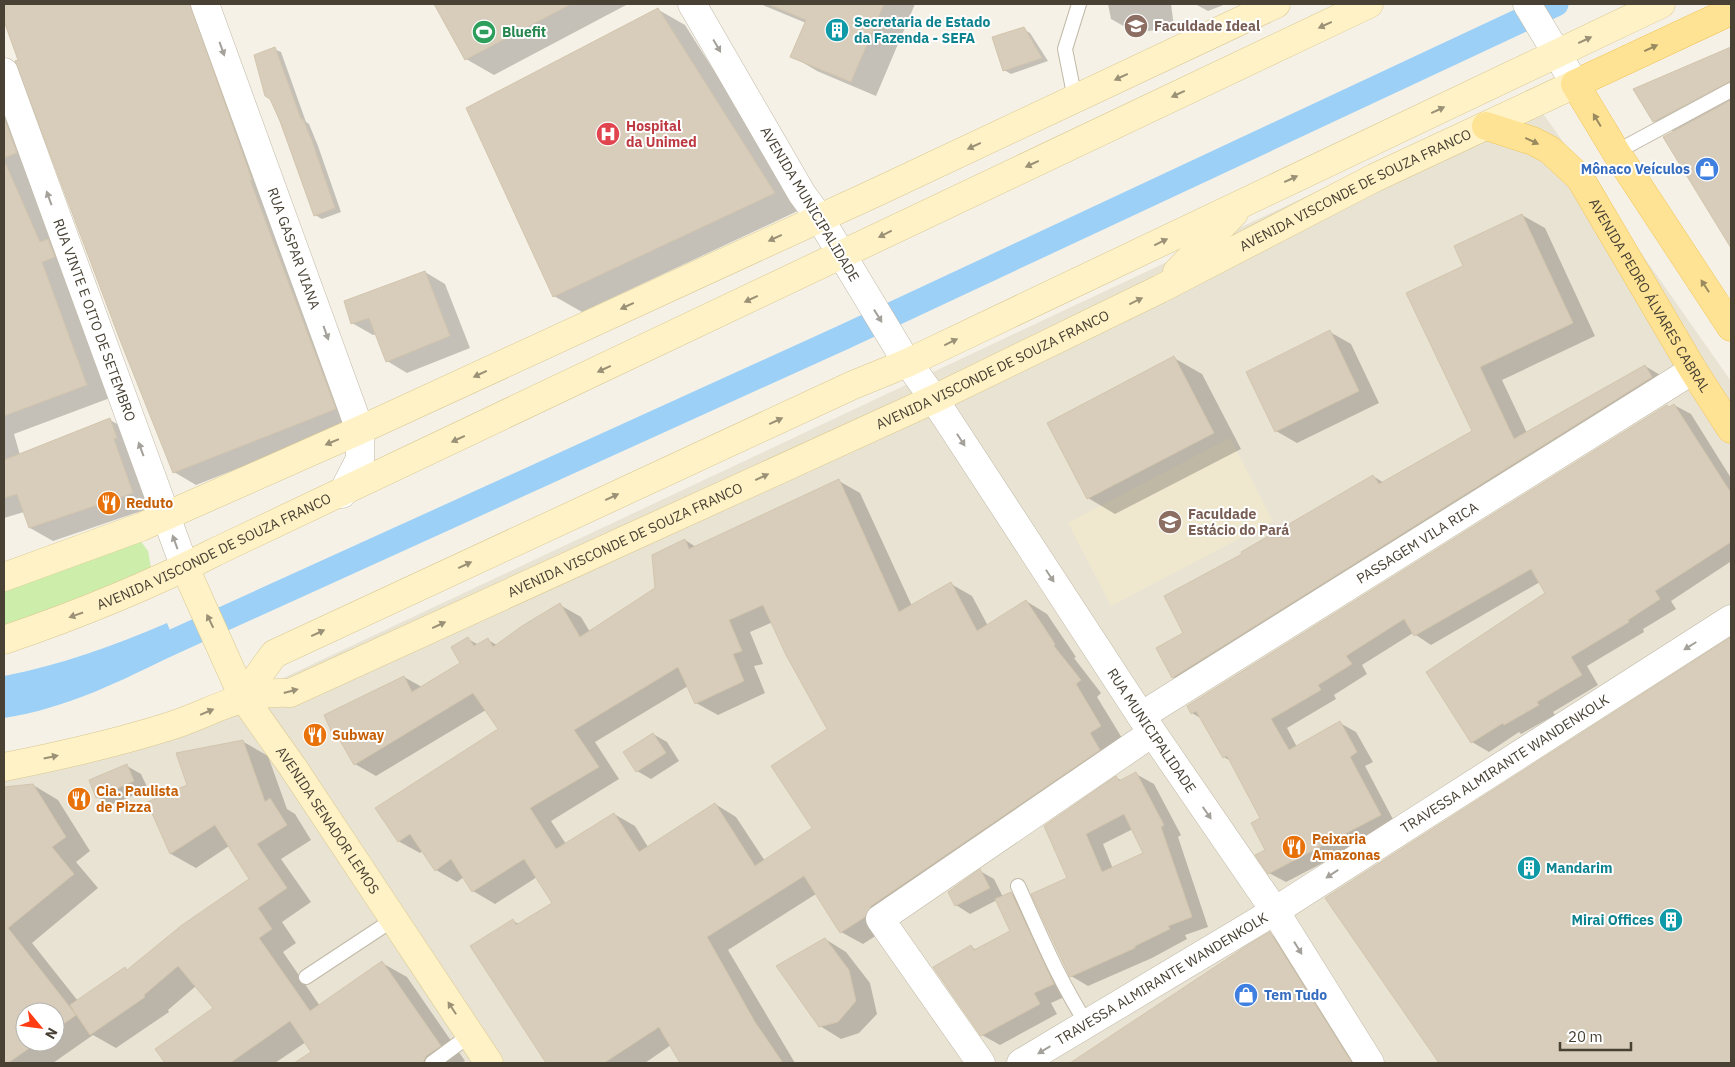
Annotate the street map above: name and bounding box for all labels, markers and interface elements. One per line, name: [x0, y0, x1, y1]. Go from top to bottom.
place label: Secretaria de Estado da Fazenda - SEFA: [854, 13, 991, 47]
school or university icon: Faculdade Ideal: [1123, 13, 1149, 39]
building icon: Secretaria de Estado da Fazenda - SEFA: [824, 17, 850, 43]
place label: Faculdade Ideal: [1154, 17, 1260, 35]
sports icon: Bluefit: [471, 19, 497, 45]
one-way arrow: [1318, 21, 1332, 29]
place label: Bluefit: [502, 23, 546, 41]
one-way arrow: [1578, 35, 1592, 43]
one-way arrow: [712, 39, 721, 53]
one-way arrow: [219, 42, 226, 57]
one-way arrow: [1644, 44, 1658, 52]
one-way arrow: [1114, 73, 1128, 81]
one-way arrow: [1171, 91, 1185, 99]
one-way arrow: [1431, 105, 1445, 113]
one-way arrow: [1593, 114, 1602, 127]
place label: Hospital da Unimed: [626, 117, 697, 151]
hospital icon: Hospital da Unimed: [595, 121, 621, 147]
street label: AVENIDA MUNICIPALIDADE: [756, 123, 864, 285]
street label: AVENIDA VISCONDE DE SOUZA FRANCO: [1236, 125, 1474, 255]
one-way arrow: [1525, 137, 1539, 145]
one-way arrow: [967, 142, 981, 150]
shop icon: Mônaco Veículos: [1694, 156, 1720, 182]
one-way arrow: [1024, 160, 1039, 168]
place label: Mônaco Veículos: [1581, 160, 1690, 178]
one-way arrow: [1284, 175, 1298, 183]
street label: RUA GASPAR VIANA: [263, 185, 324, 312]
one-way arrow: [45, 190, 52, 205]
street label: AVENIDA PEDRO ÁLVARES CABRAL: [1585, 195, 1714, 396]
street label: RUA VINTE E OITO DE SETEMBRO: [49, 216, 140, 424]
one-way arrow: [878, 230, 892, 238]
one-way arrow: [767, 233, 782, 242]
one-way arrow: [1154, 237, 1168, 245]
one-way arrow: [1700, 279, 1710, 293]
one-way arrow: [744, 295, 758, 303]
one-way arrow: [1128, 297, 1143, 305]
one-way arrow: [620, 302, 634, 310]
street label: AVENIDA VISCONDE DE SOUZA FRANCO: [873, 306, 1112, 433]
one-way arrow: [873, 310, 883, 323]
one-way arrow: [322, 326, 330, 341]
one-way arrow: [944, 337, 958, 345]
one-way arrow: [597, 365, 611, 373]
one-way arrow: [473, 371, 487, 379]
one-way arrow: [769, 417, 783, 425]
one-way arrow: [956, 433, 966, 446]
one-way arrow: [451, 435, 465, 443]
one-way arrow: [325, 439, 339, 447]
one-way arrow: [137, 441, 145, 456]
one-way arrow: [755, 473, 769, 481]
street label: AVENIDA VISCONDE DE SOUZA FRANCO: [505, 479, 746, 602]
street label: AVENIDA VISCONDE DE SOUZA FRANCO: [94, 489, 334, 614]
restaurant icon: Reduto: [96, 490, 122, 516]
one-way arrow: [605, 492, 619, 500]
place label: Reduto: [126, 494, 173, 512]
street label: PASSAGEM VILA RICA: [1353, 498, 1481, 588]
place label: Faculdade Estácio do Pará: [1188, 505, 1289, 539]
school or university icon: Faculdade Estácio do Pará: [1157, 509, 1183, 535]
one-way arrow: [171, 534, 179, 549]
one-way arrow: [458, 561, 472, 569]
one-way arrow: [1045, 569, 1054, 582]
one-way arrow: [68, 611, 83, 619]
one-way arrow: [206, 614, 214, 628]
one-way arrow: [432, 621, 447, 629]
one-way arrow: [310, 629, 325, 638]
one-way arrow: [1683, 641, 1697, 650]
street label: RUA MUNICIPALIDADE: [1103, 665, 1200, 796]
one-way arrow: [284, 687, 299, 695]
street label: TRAVESSA ALMIRANTE WANDENKOLK: [1397, 690, 1613, 837]
one-way arrow: [200, 708, 214, 716]
restaurant icon: Subway: [302, 722, 328, 748]
place label: Subway: [332, 726, 385, 744]
street label: AVENIDA SENADOR LEMOS: [272, 743, 383, 897]
one-way arrow: [44, 753, 60, 761]
place label: Cia. Paulista de Pizza: [96, 782, 179, 816]
restaurant icon: Cia. Paulista de Pizza: [66, 786, 92, 812]
one-way arrow: [1202, 806, 1212, 820]
place label: Peixaria Amazonas: [1312, 830, 1380, 864]
restaurant icon: Peixaria Amazonas: [1281, 834, 1307, 860]
building icon: Mandarim: [1516, 855, 1542, 881]
place label: Mandarim: [1546, 859, 1612, 877]
one-way arrow: [1325, 870, 1339, 879]
building icon: Mirai Offices: [1658, 907, 1684, 933]
street label: TRAVESSA ALMIRANTE WANDENKOLK: [1052, 908, 1271, 1049]
place label: Mirai Offices: [1572, 911, 1654, 929]
one-way arrow: [1293, 942, 1302, 955]
shop icon: Tem Tudo: [1233, 982, 1259, 1008]
place label: Tem Tudo: [1264, 986, 1327, 1004]
one-way arrow: [447, 1001, 457, 1015]
north arrow: [15, 1002, 65, 1052]
scale bar: [1560, 1020, 1631, 1052]
text: N: [41, 1025, 62, 1042]
text: 20 m: [1568, 1027, 1603, 1046]
one-way arrow: [1037, 1045, 1050, 1054]

